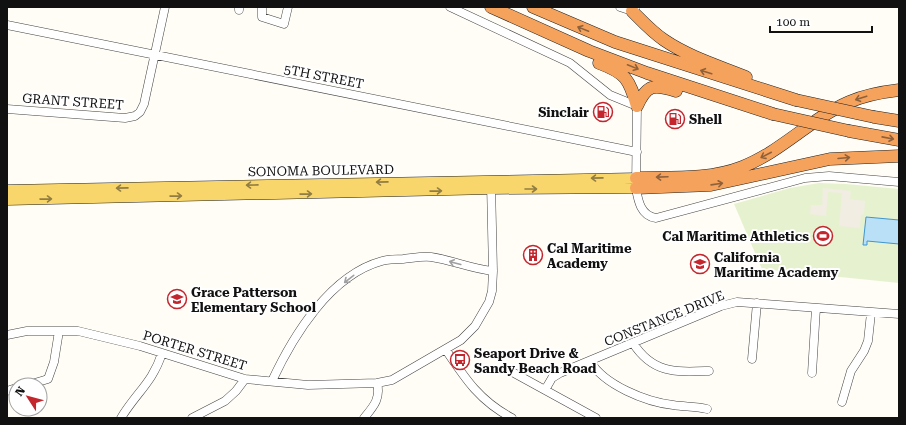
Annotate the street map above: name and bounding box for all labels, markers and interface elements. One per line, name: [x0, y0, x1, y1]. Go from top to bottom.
scale bar: [770, 8, 872, 34]
text: 100 m: [776, 15, 810, 29]
one-way arrow: [577, 24, 589, 32]
street label: 5TH STREET: [283, 61, 365, 92]
one-way arrow: [626, 64, 638, 71]
one-way arrow: [699, 68, 712, 75]
street label: GRANT STREET: [22, 90, 124, 113]
one-way arrow: [855, 95, 868, 102]
fuel station icon: Sinclair: [592, 101, 614, 123]
place label: Sinclair: [538, 105, 589, 120]
fuel station icon: Shell: [664, 108, 686, 130]
place label: Shell: [689, 112, 723, 127]
one-way arrow: [881, 135, 894, 143]
one-way arrow: [760, 151, 772, 159]
one-way arrow: [837, 155, 850, 162]
street label: SONOMA BOULEVARD: [248, 162, 394, 179]
one-way arrow: [656, 173, 669, 181]
one-way arrow: [591, 174, 604, 182]
one-way arrow: [376, 178, 389, 185]
one-way arrow: [710, 180, 723, 188]
one-way arrow: [246, 181, 259, 189]
one-way arrow: [116, 184, 129, 192]
one-way arrow: [524, 185, 537, 193]
one-way arrow: [429, 187, 442, 195]
one-way arrow: [299, 190, 312, 197]
one-way arrow: [169, 193, 182, 200]
one-way arrow: [39, 195, 52, 203]
sports icon: Cal Maritime Athletics: [812, 225, 834, 247]
place label: Cal Maritime Athletics: [662, 229, 809, 244]
place label: Cal Maritime Academy: [547, 241, 632, 271]
building icon: Cal Maritime Academy: [522, 244, 544, 266]
place label: California Maritime Academy: [714, 250, 839, 280]
school or university icon: California Maritime Academy: [689, 253, 711, 275]
one-way arrow: [449, 259, 462, 266]
one-way arrow: [343, 274, 354, 283]
place label: Grace Patterson Elementary School: [191, 285, 317, 315]
school or university icon: Grace Patterson Elementary School: [166, 288, 188, 310]
street label: CONSTANCE DRIVE: [602, 288, 726, 349]
street label: PORTER STREET: [141, 328, 249, 374]
place label: Seaport Drive & Sandy Beach Road: [474, 346, 597, 376]
bus stop icon: Seaport Drive & Sandy Beach Road: [449, 349, 471, 371]
north arrow: [8, 377, 48, 417]
text: N: [13, 384, 28, 399]

